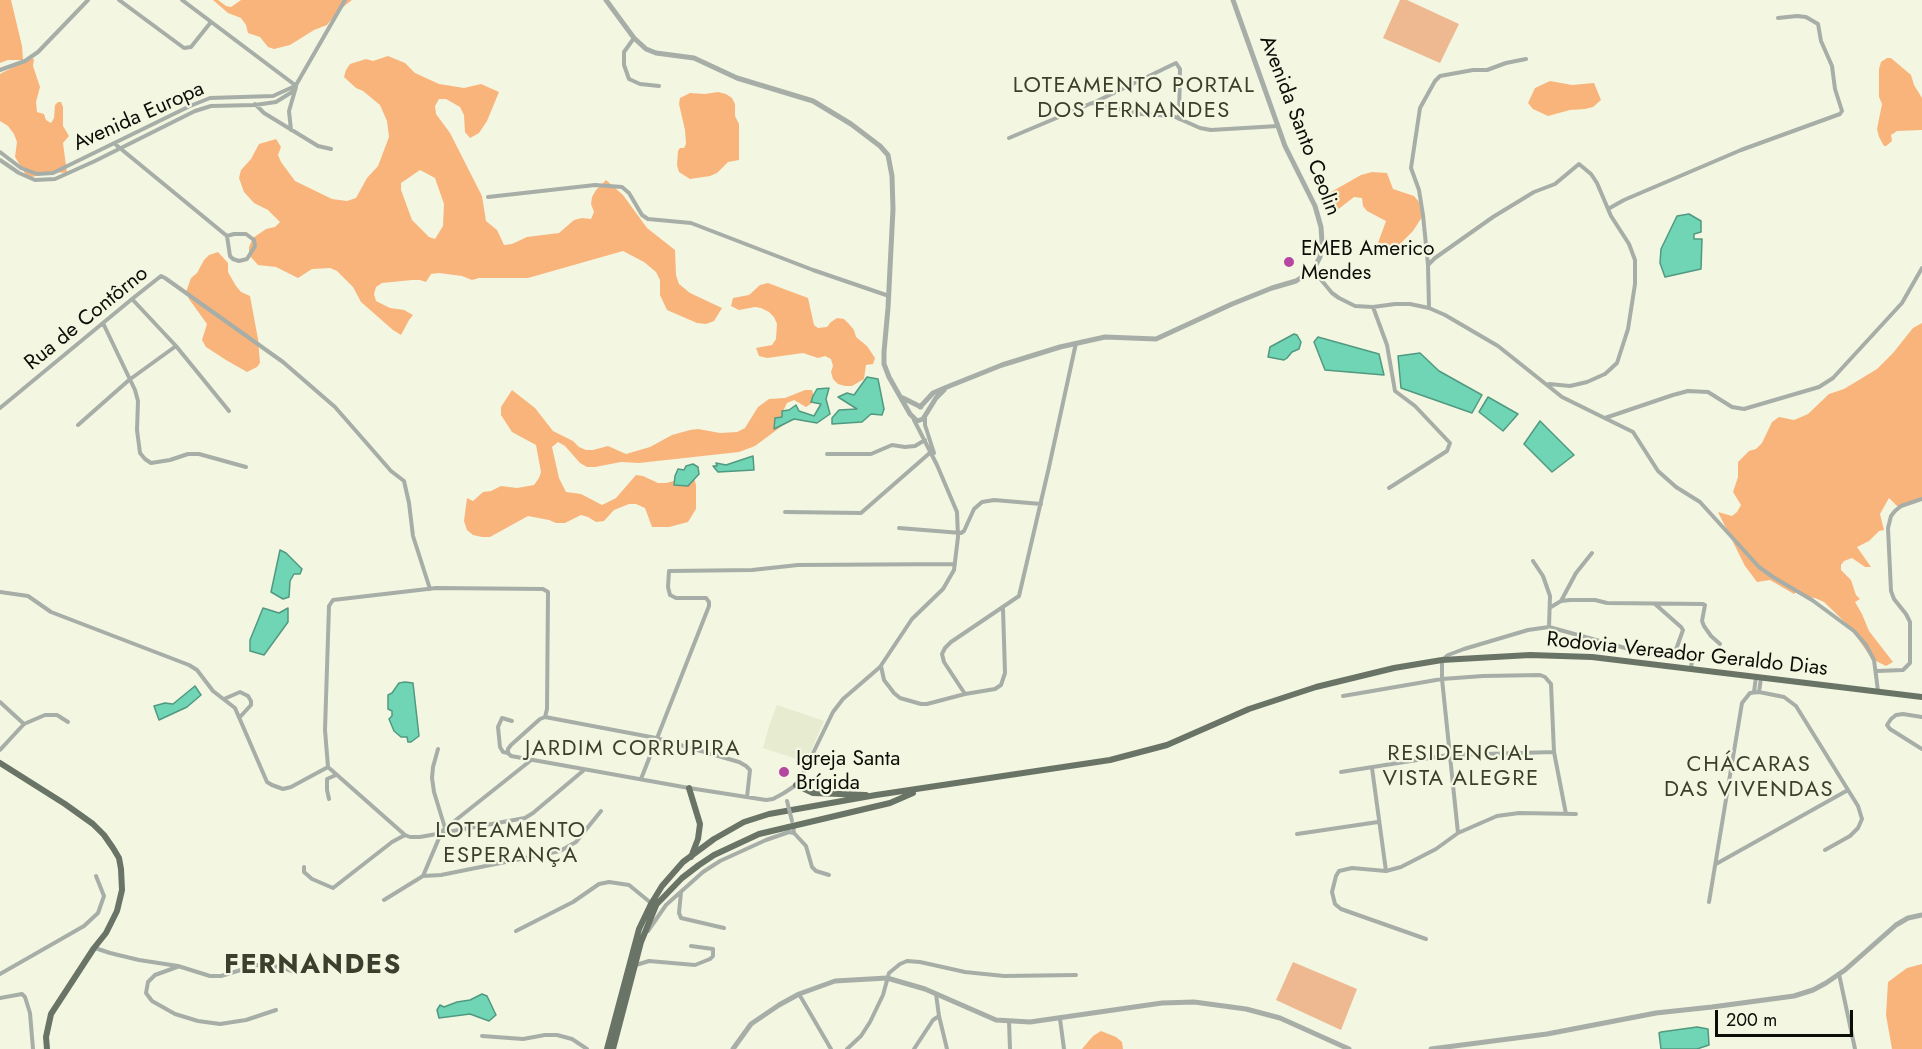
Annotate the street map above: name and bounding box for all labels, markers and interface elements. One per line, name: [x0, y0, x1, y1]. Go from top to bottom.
street label: Avenida Santo Ceolin: [1253, 32, 1345, 220]
district label: LOTEAMENTO PORTAL DOS FERNANDES: [1013, 74, 1255, 125]
street label: Avenida Europa: [70, 77, 208, 157]
place label: EMEB Americo Mendes: [1301, 237, 1434, 287]
marker: EMEB Americo Mendes: [1282, 255, 1296, 269]
street label: Rua de Contôrno: [20, 262, 154, 376]
street label: Rodovia Vereador Geraldo Dias: [1545, 628, 1829, 682]
district label: JARDIM CORRUPIRA: [525, 737, 741, 763]
district label: RESIDENCIAL VISTA ALEGRE: [1382, 742, 1540, 794]
place label: Igreja Santa Brígida: [796, 747, 900, 797]
district label: CHÁCARAS DAS VIVENDAS: [1664, 753, 1834, 804]
marker: Igreja Santa Brígida: [777, 765, 791, 779]
district label: LOTEAMENTO ESPERANÇA: [435, 819, 587, 870]
district label: FERNANDES: [224, 950, 402, 982]
scale bar: [1718, 998, 1856, 1036]
text: 200 m: [1726, 1007, 1777, 1033]

